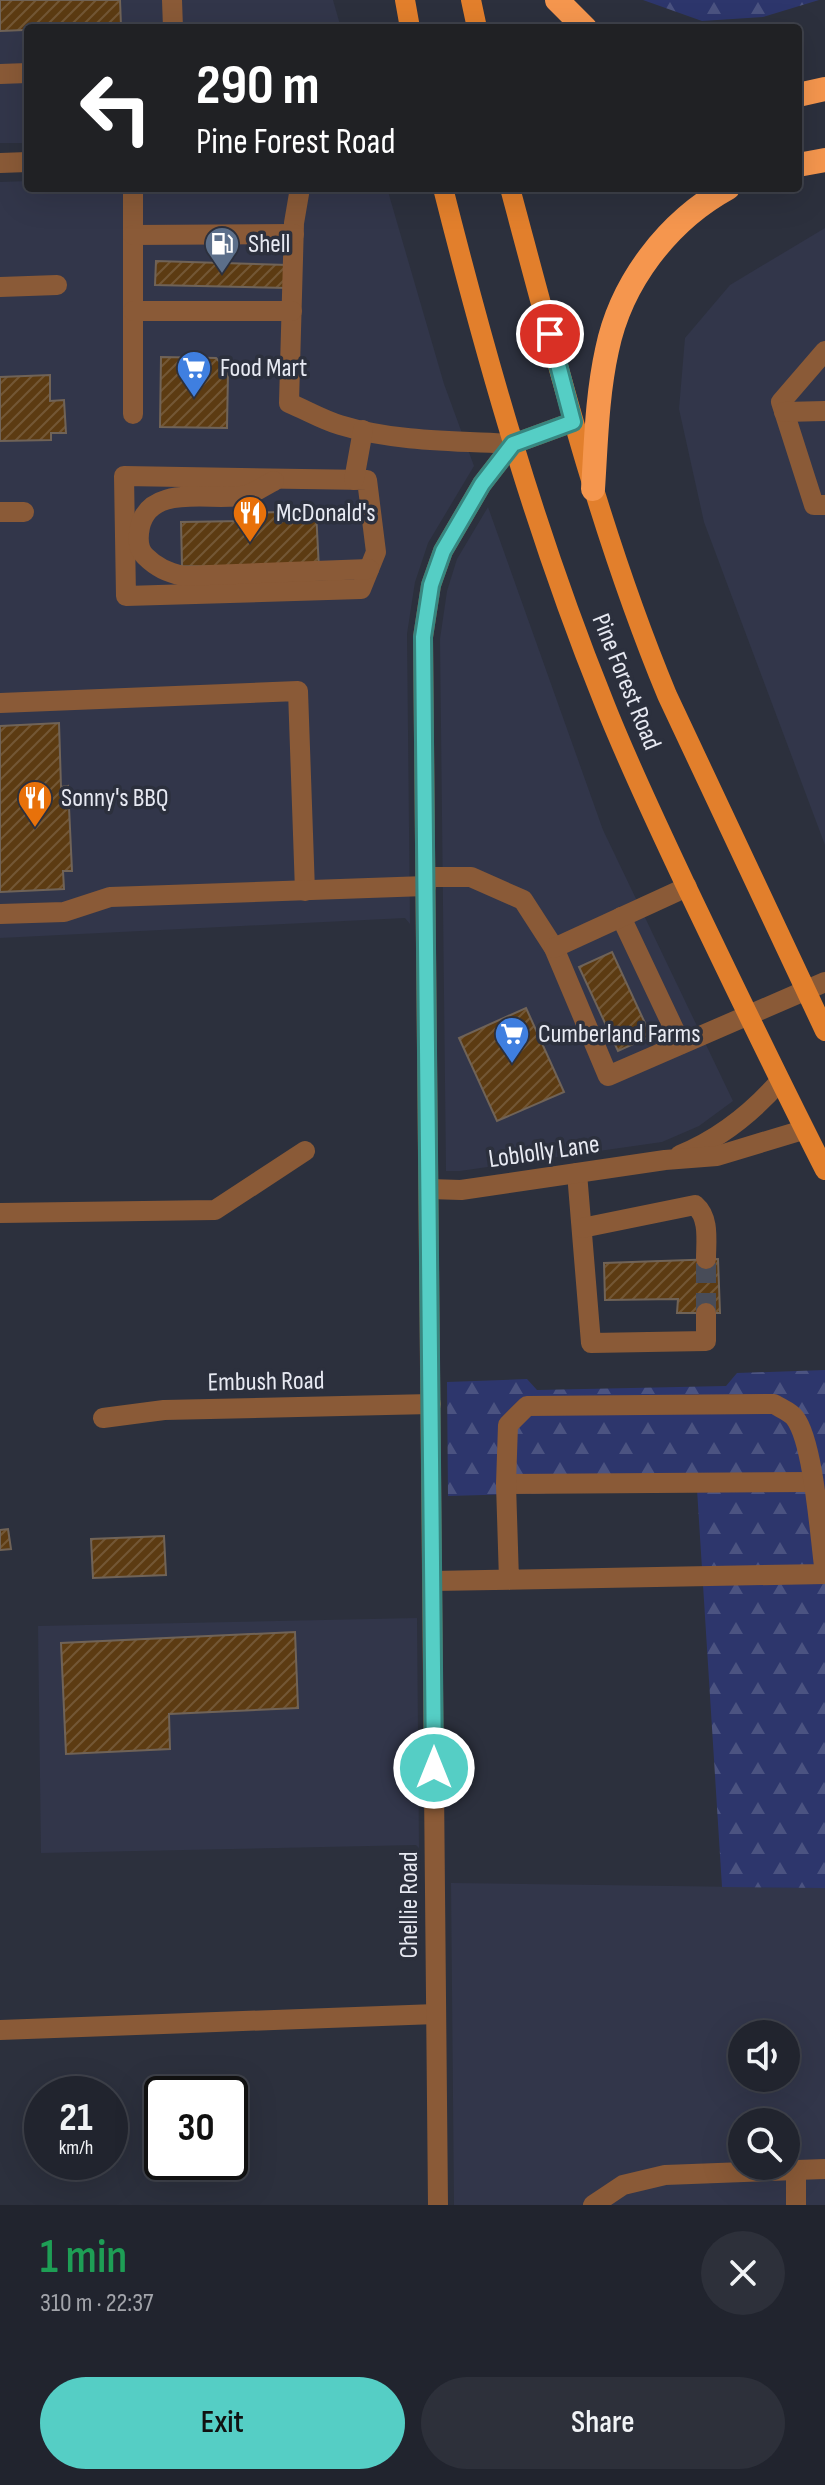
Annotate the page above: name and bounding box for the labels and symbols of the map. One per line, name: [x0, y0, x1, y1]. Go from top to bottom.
fuel station icon: Shell: [203, 225, 241, 275]
place label: Shell: [248, 229, 290, 260]
pin: [516, 300, 584, 368]
supermarket icon: Food Mart: [175, 349, 213, 399]
place label: Food Mart: [220, 353, 307, 384]
restaurant icon: McDonald's: [231, 494, 269, 544]
place label: McDonald's: [276, 498, 376, 529]
street label: Pine Forest Road: [585, 609, 667, 755]
restaurant icon: Sonny's BBQ: [16, 779, 54, 829]
place label: Sonny's BBQ: [61, 783, 169, 814]
supermarket icon: Cumberland Farms: [493, 1015, 531, 1065]
place label: Cumberland Farms: [538, 1019, 701, 1050]
street label: Loblolly Lane: [487, 1129, 601, 1175]
street label: Embush Road: [207, 1365, 325, 1399]
position arrow: [392, 1726, 476, 1810]
street label: Chellie Road: [394, 1851, 425, 1959]
speed limit sign: 30: [144, 2076, 248, 2180]

